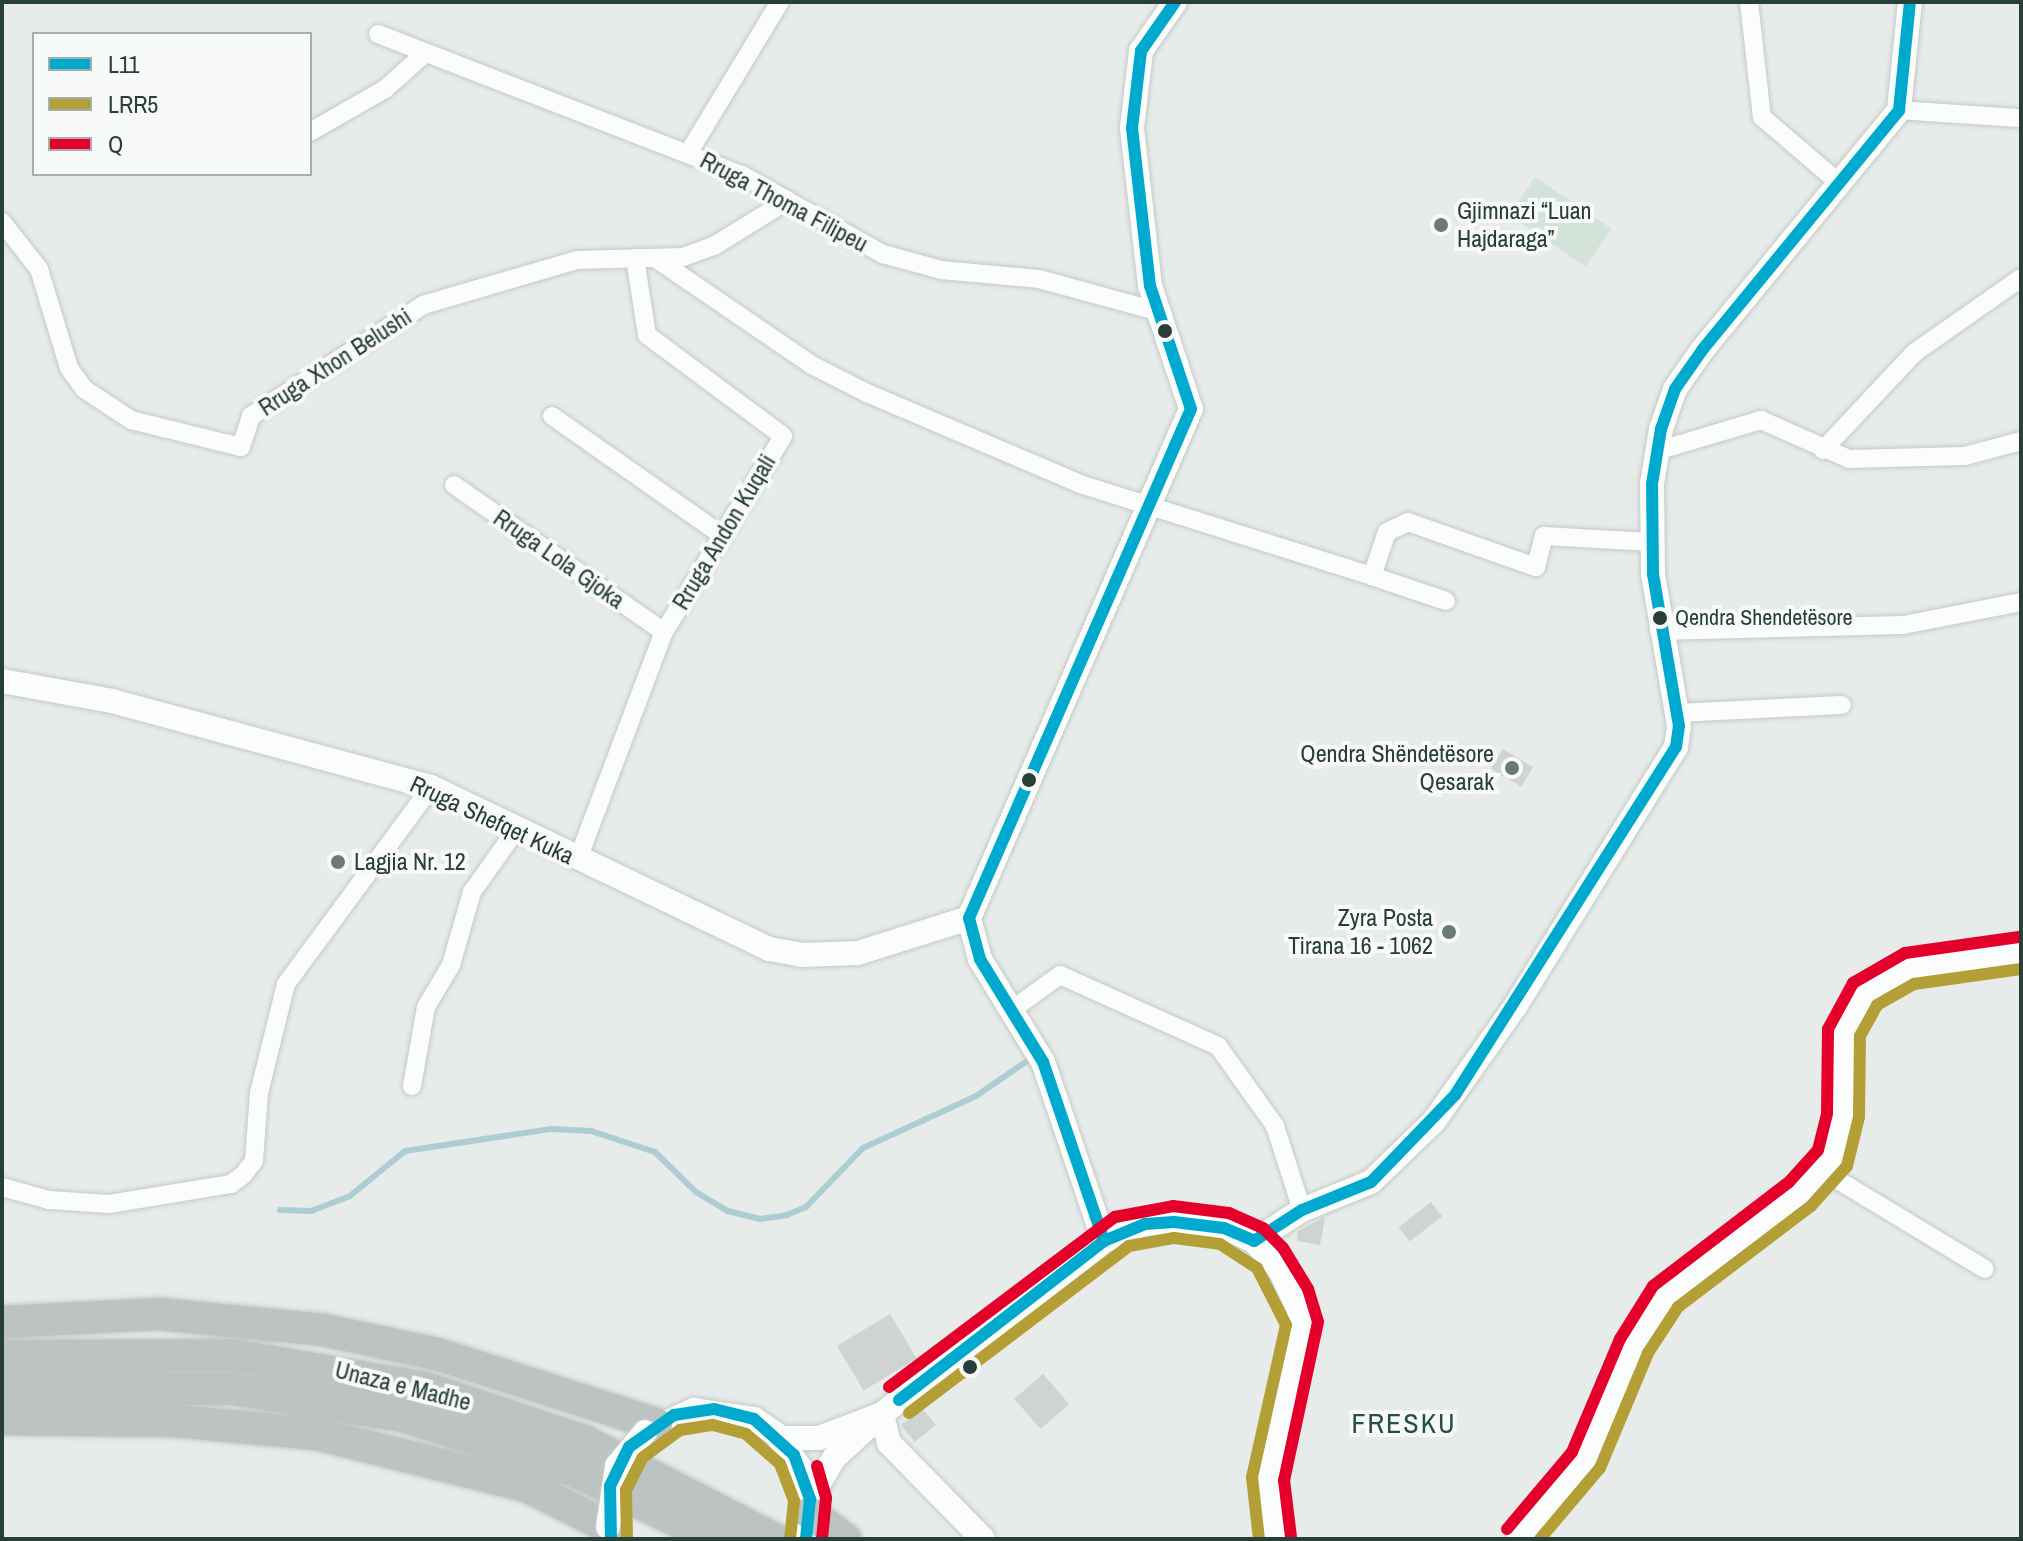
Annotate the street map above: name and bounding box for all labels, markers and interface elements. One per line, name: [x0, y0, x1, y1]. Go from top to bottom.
legend: [32, 32, 312, 176]
text: L11: [108, 48, 139, 80]
text: LRR5: [108, 88, 158, 120]
text: Q: [108, 128, 123, 160]
street label: Rruga Thoma Filipeu: [695, 146, 873, 258]
place label: Gjimnazi “Luan Hajdaraga”: [1457, 197, 1592, 253]
marker: Gjimnazi “Luan Hajdaraga”: [1432, 216, 1450, 234]
street label: Rruga Xhon Belushi: [253, 302, 417, 422]
unlabelled marker: [1157, 323, 1173, 339]
street label: Rruga Andon Kuqali: [666, 449, 782, 615]
street label: Rruga Lola Gjoka: [488, 503, 630, 615]
place label: Qendra Shendetësore: [1675, 605, 1853, 631]
marker: Qendra Shendetësore: [1652, 610, 1668, 626]
place label: Qendra Shëndetësore Qesarak: [1300, 740, 1494, 796]
marker: Qendra Shëndetësore Qesarak: [1501, 757, 1523, 779]
street label: Rruga Shefqet Kuka: [406, 769, 578, 871]
unlabelled marker: [1021, 772, 1037, 788]
place label: Lagjia Nr. 12: [354, 848, 466, 876]
marker: Lagjia Nr. 12: [329, 853, 347, 871]
place label: Zyra Posta Tirana 16 - 1062: [1288, 904, 1433, 960]
marker: Zyra Posta Tirana 16 - 1062: [1440, 923, 1458, 941]
street label: Unaza e Madhe: [332, 1355, 474, 1417]
unlabelled marker: [962, 1359, 978, 1375]
district label: FRESKU: [1351, 1406, 1457, 1440]

